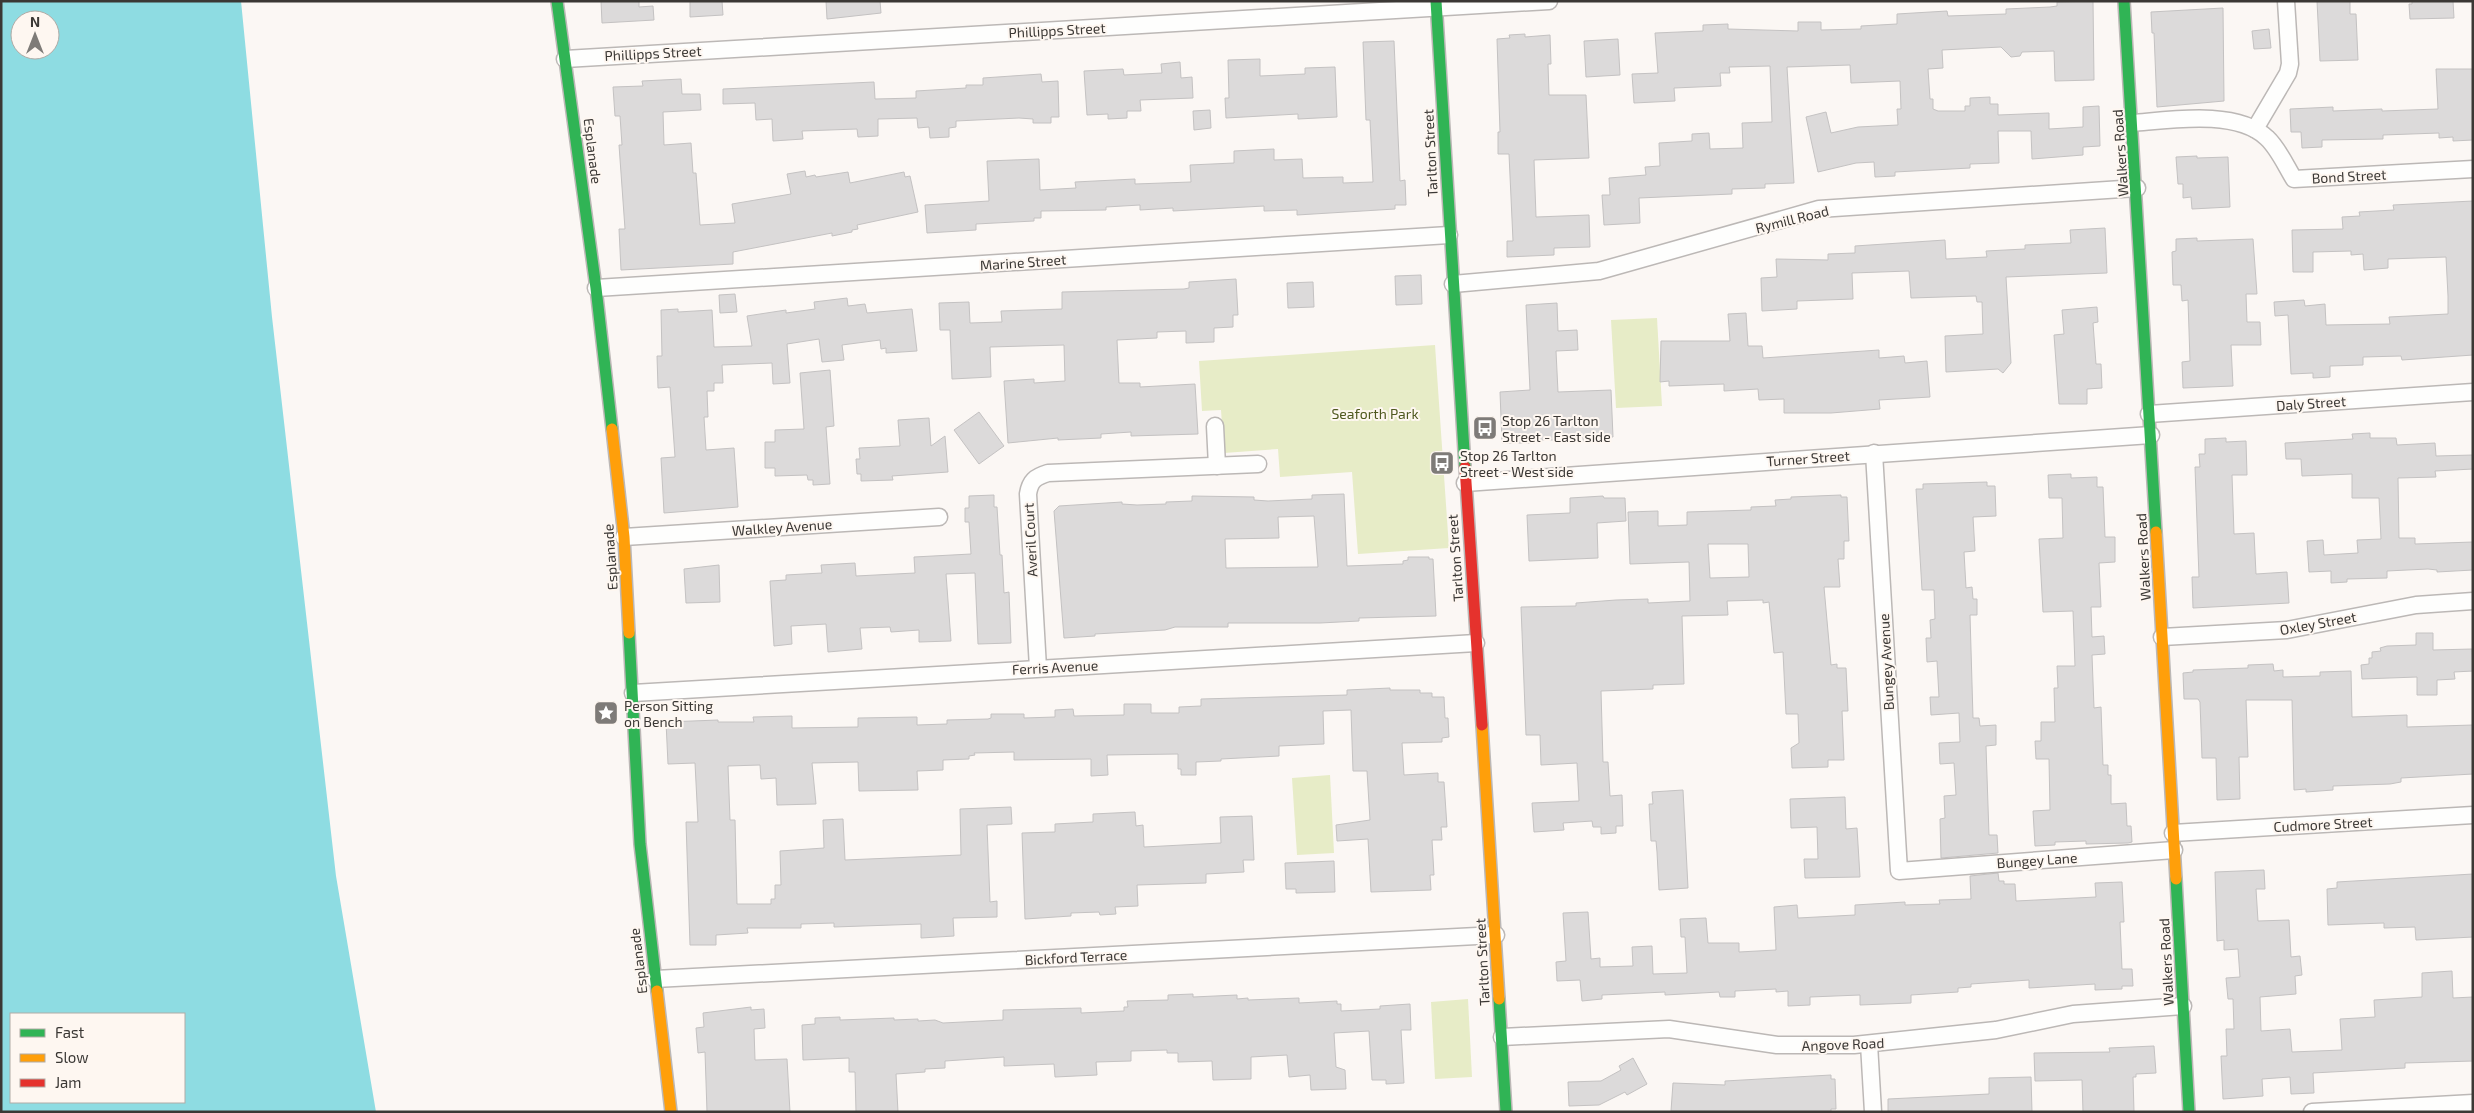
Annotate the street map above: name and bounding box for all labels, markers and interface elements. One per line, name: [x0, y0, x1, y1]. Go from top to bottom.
north arrow: [10, 10, 60, 60]
text: N: [30, 13, 40, 30]
street label: Phillipps Street: [1008, 19, 1106, 41]
street label: Phillipps Street: [604, 42, 702, 64]
street label: Tarlton Street: [1419, 109, 1441, 197]
street label: Walkers Road: [2108, 109, 2132, 197]
street label: Esplanade: [581, 117, 605, 185]
street label: Bond Street: [2311, 166, 2387, 186]
street label: Rymill Road: [1753, 202, 1831, 236]
street label: Marine Street: [979, 250, 1067, 274]
street label: Daly Street: [2276, 392, 2346, 414]
park label: Seaforth Park: [1331, 405, 1419, 422]
place label: Stop 26 Tarlton Street - East side: [1502, 412, 1611, 445]
bus stop icon: Stop 26 Tarlton Street - East side: [1472, 415, 1498, 441]
place label: Stop 26 Tarlton Street - West side: [1460, 447, 1573, 480]
street label: Turner Street: [1766, 447, 1850, 469]
bus stop icon: Stop 26 Tarlton Street - West side: [1429, 450, 1455, 476]
street label: Averil Court: [1020, 503, 1040, 577]
street label: Walkers Road: [2132, 513, 2154, 601]
street label: Tarlton Street: [1443, 514, 1467, 602]
street label: Walkley Avenue: [731, 515, 833, 539]
street label: Esplanade: [599, 523, 621, 591]
street label: Oxley Street: [2278, 608, 2358, 638]
street label: Bungey Avenue: [1875, 613, 1897, 711]
street label: Ferris Avenue: [1011, 656, 1099, 678]
place label: Person Sitting on Bench: [624, 697, 713, 730]
place icon: Person Sitting on Bench: [593, 700, 619, 726]
street label: Cudmore Street: [2273, 813, 2373, 835]
street label: Bungey Lane: [1996, 849, 2078, 871]
street label: Tarlton Street: [1471, 918, 1493, 1006]
street label: Walkers Road: [2155, 918, 2177, 1006]
street label: Esplanade: [626, 927, 650, 995]
street label: Bickford Terrace: [1024, 946, 1128, 968]
legend: [10, 1013, 185, 1103]
text: Fast: [55, 1023, 85, 1041]
street label: Angove Road: [1801, 1034, 1885, 1054]
text: Slow: [55, 1048, 89, 1066]
text: Jam: [55, 1073, 81, 1091]

